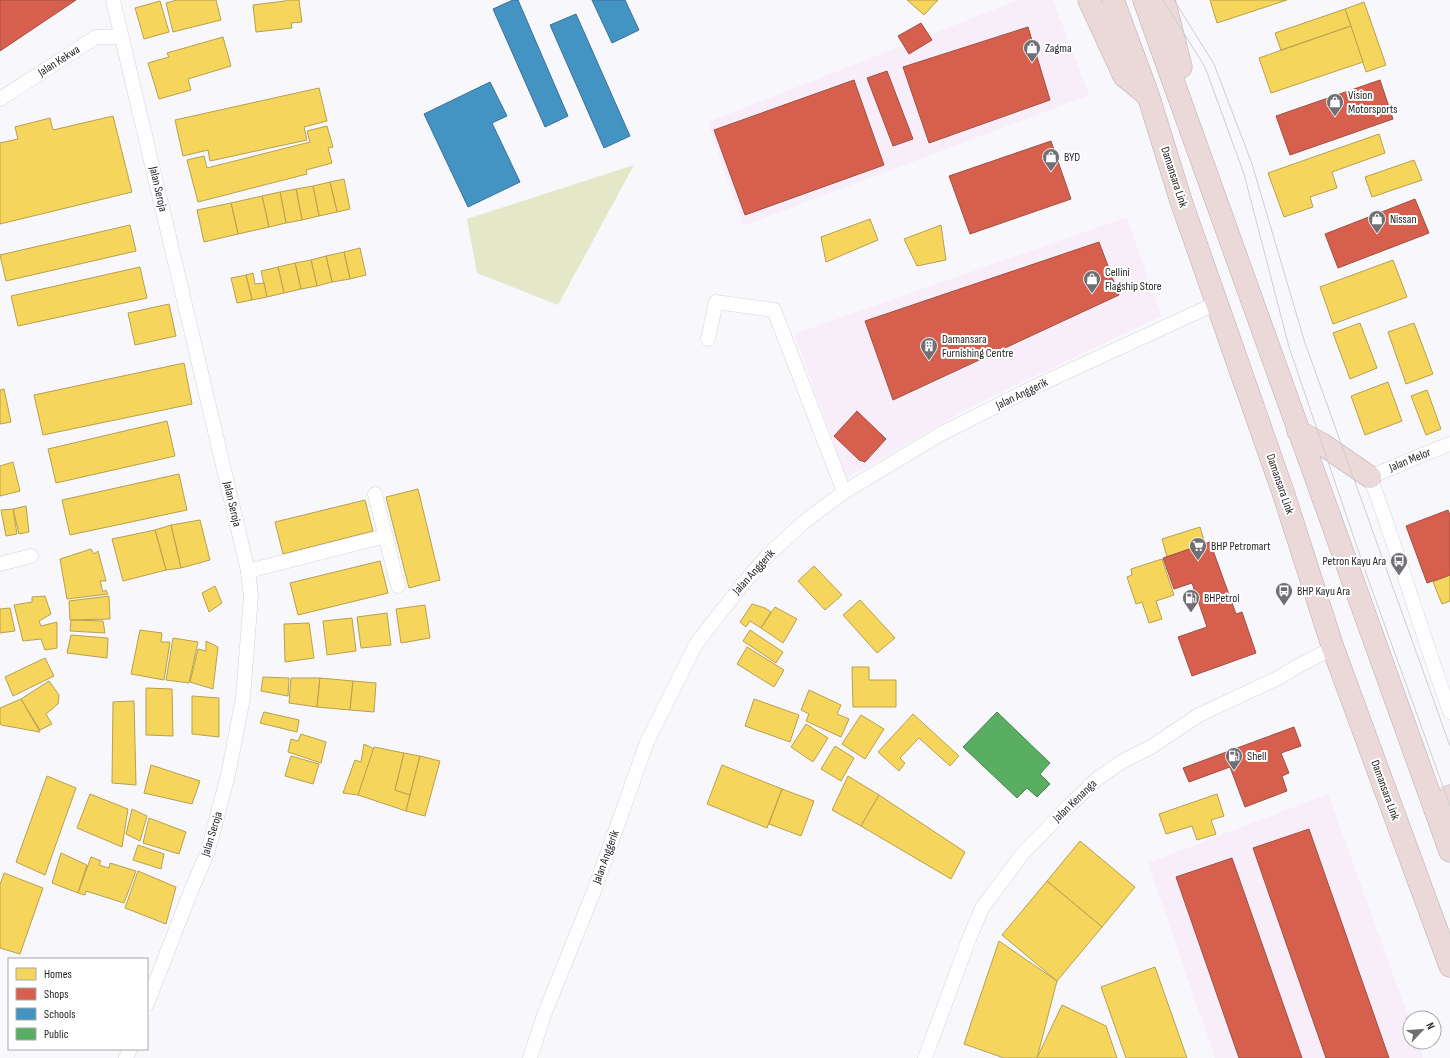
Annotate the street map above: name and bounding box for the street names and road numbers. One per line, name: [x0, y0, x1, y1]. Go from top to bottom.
street label: Jalan Kekwa: [34, 42, 83, 81]
street label: Damansara Link: [1157, 145, 1191, 210]
street label: Jalan Seroja: [145, 164, 171, 213]
street label: Jalan Anggerik: [993, 375, 1051, 413]
street label: Jalan Melor: [1386, 445, 1434, 475]
street label: Damansara Link: [1263, 452, 1297, 517]
street label: Jalan Seroja: [219, 479, 245, 528]
street label: Jalan Anggerik: [729, 546, 779, 599]
street label: Damansara Link: [1367, 758, 1403, 823]
street label: Jalan Kenanga: [1049, 776, 1100, 826]
street label: Jalan Seroja: [198, 809, 226, 859]
street label: Jalan Anggerik: [589, 828, 623, 887]

